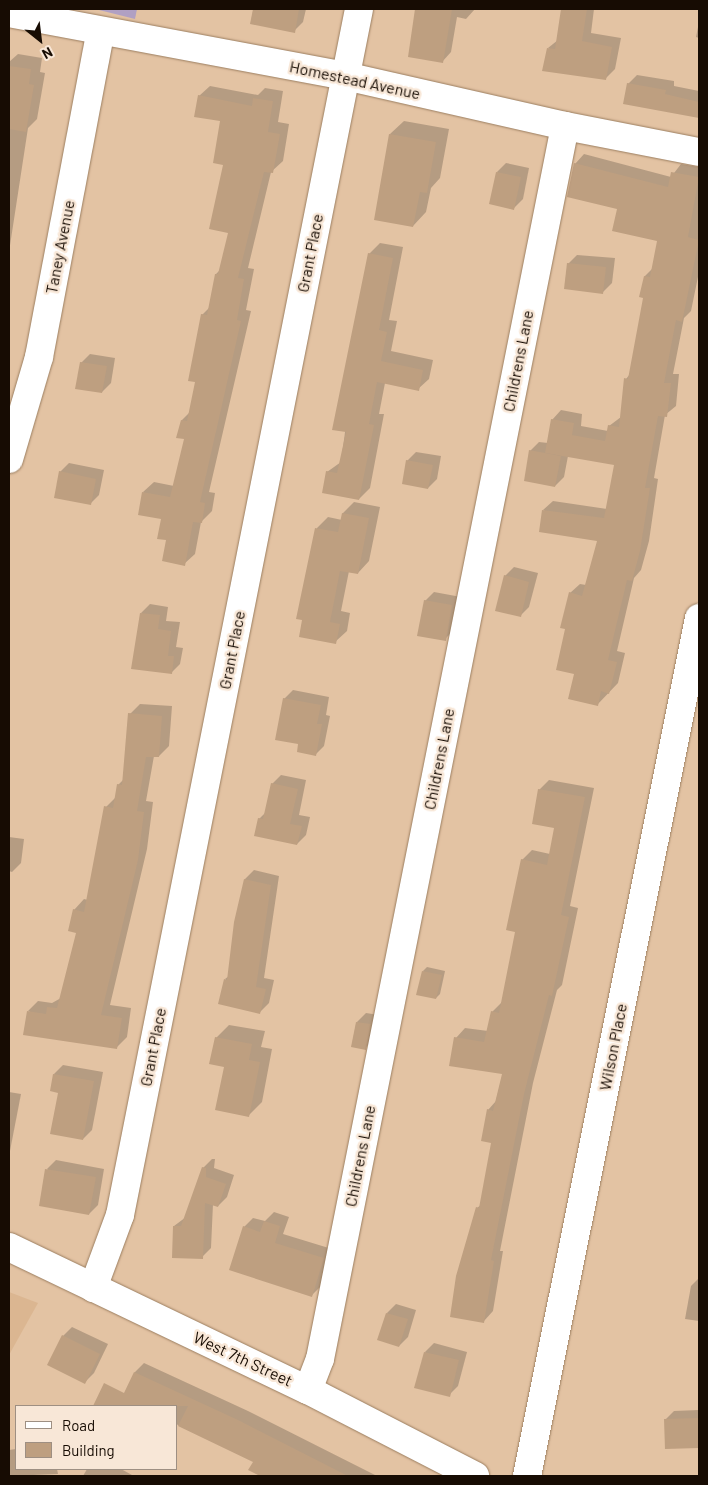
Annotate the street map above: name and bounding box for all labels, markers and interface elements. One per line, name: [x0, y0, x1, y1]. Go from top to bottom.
north arrow: [15, 15, 65, 65]
text: N: [39, 44, 56, 63]
street label: Homestead Avenue: [288, 57, 422, 103]
street label: Taney Avenue: [41, 198, 79, 296]
street label: Grant Place: [293, 212, 327, 294]
street label: Childrens Lane: [499, 309, 537, 413]
street label: Grant Place: [215, 609, 249, 691]
street label: Childrens Lane: [420, 707, 458, 811]
street label: Wilson Place: [595, 1002, 631, 1092]
street label: Grant Place: [136, 1006, 170, 1088]
street label: Childrens Lane: [341, 1104, 379, 1208]
street label: West 7th Street: [190, 1328, 296, 1390]
legend: [15, 1405, 178, 1470]
text: Road: [62, 1416, 95, 1434]
text: Building: [62, 1441, 115, 1459]

